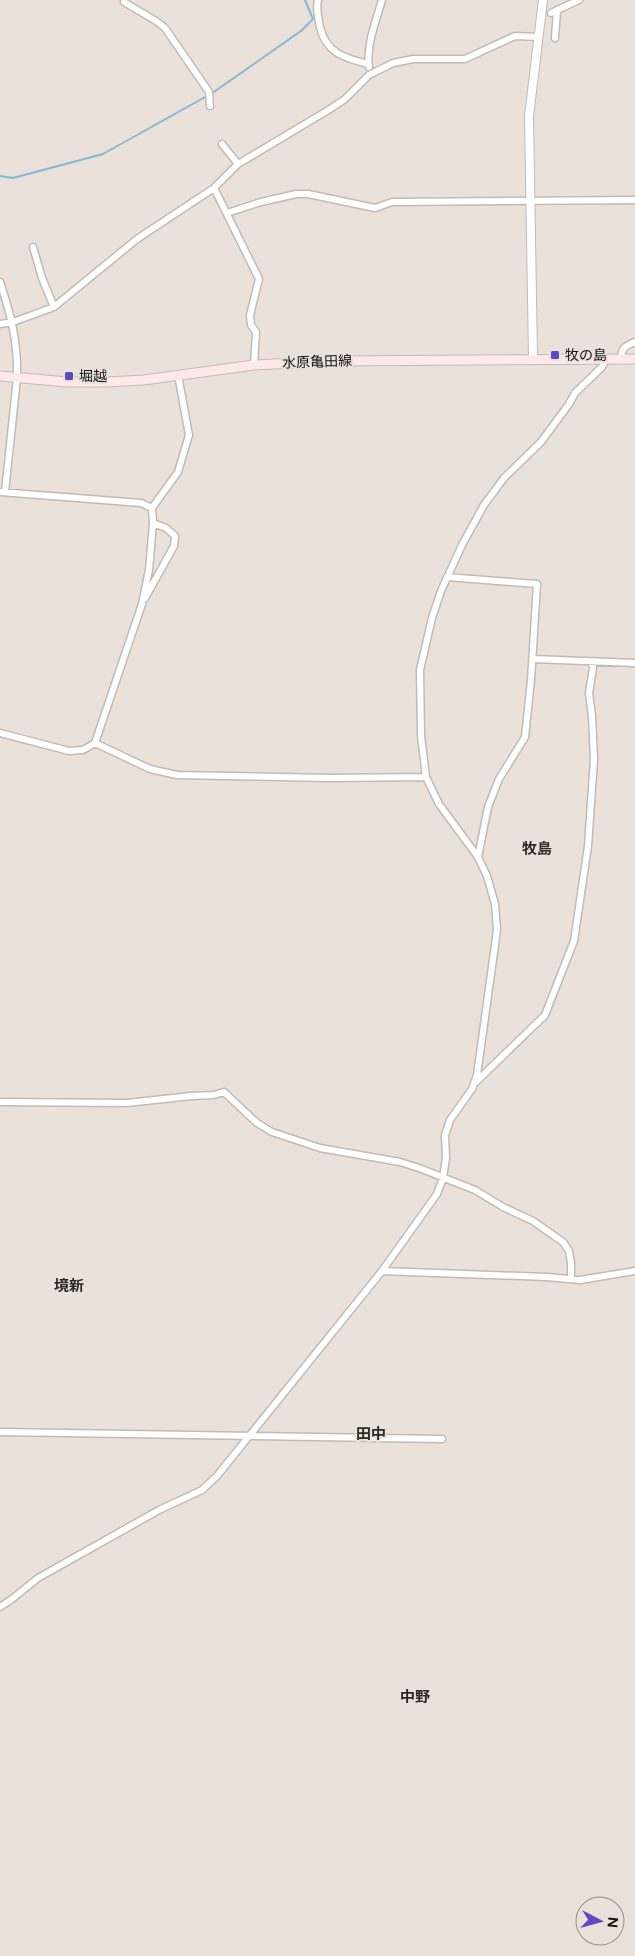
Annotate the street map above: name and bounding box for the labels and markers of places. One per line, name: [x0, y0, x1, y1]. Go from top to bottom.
place label: 牧の島: [565, 347, 607, 364]
marker: 牧の島: [549, 349, 561, 361]
place label: 堀越: [79, 368, 107, 385]
marker: 堀越: [63, 370, 75, 382]

